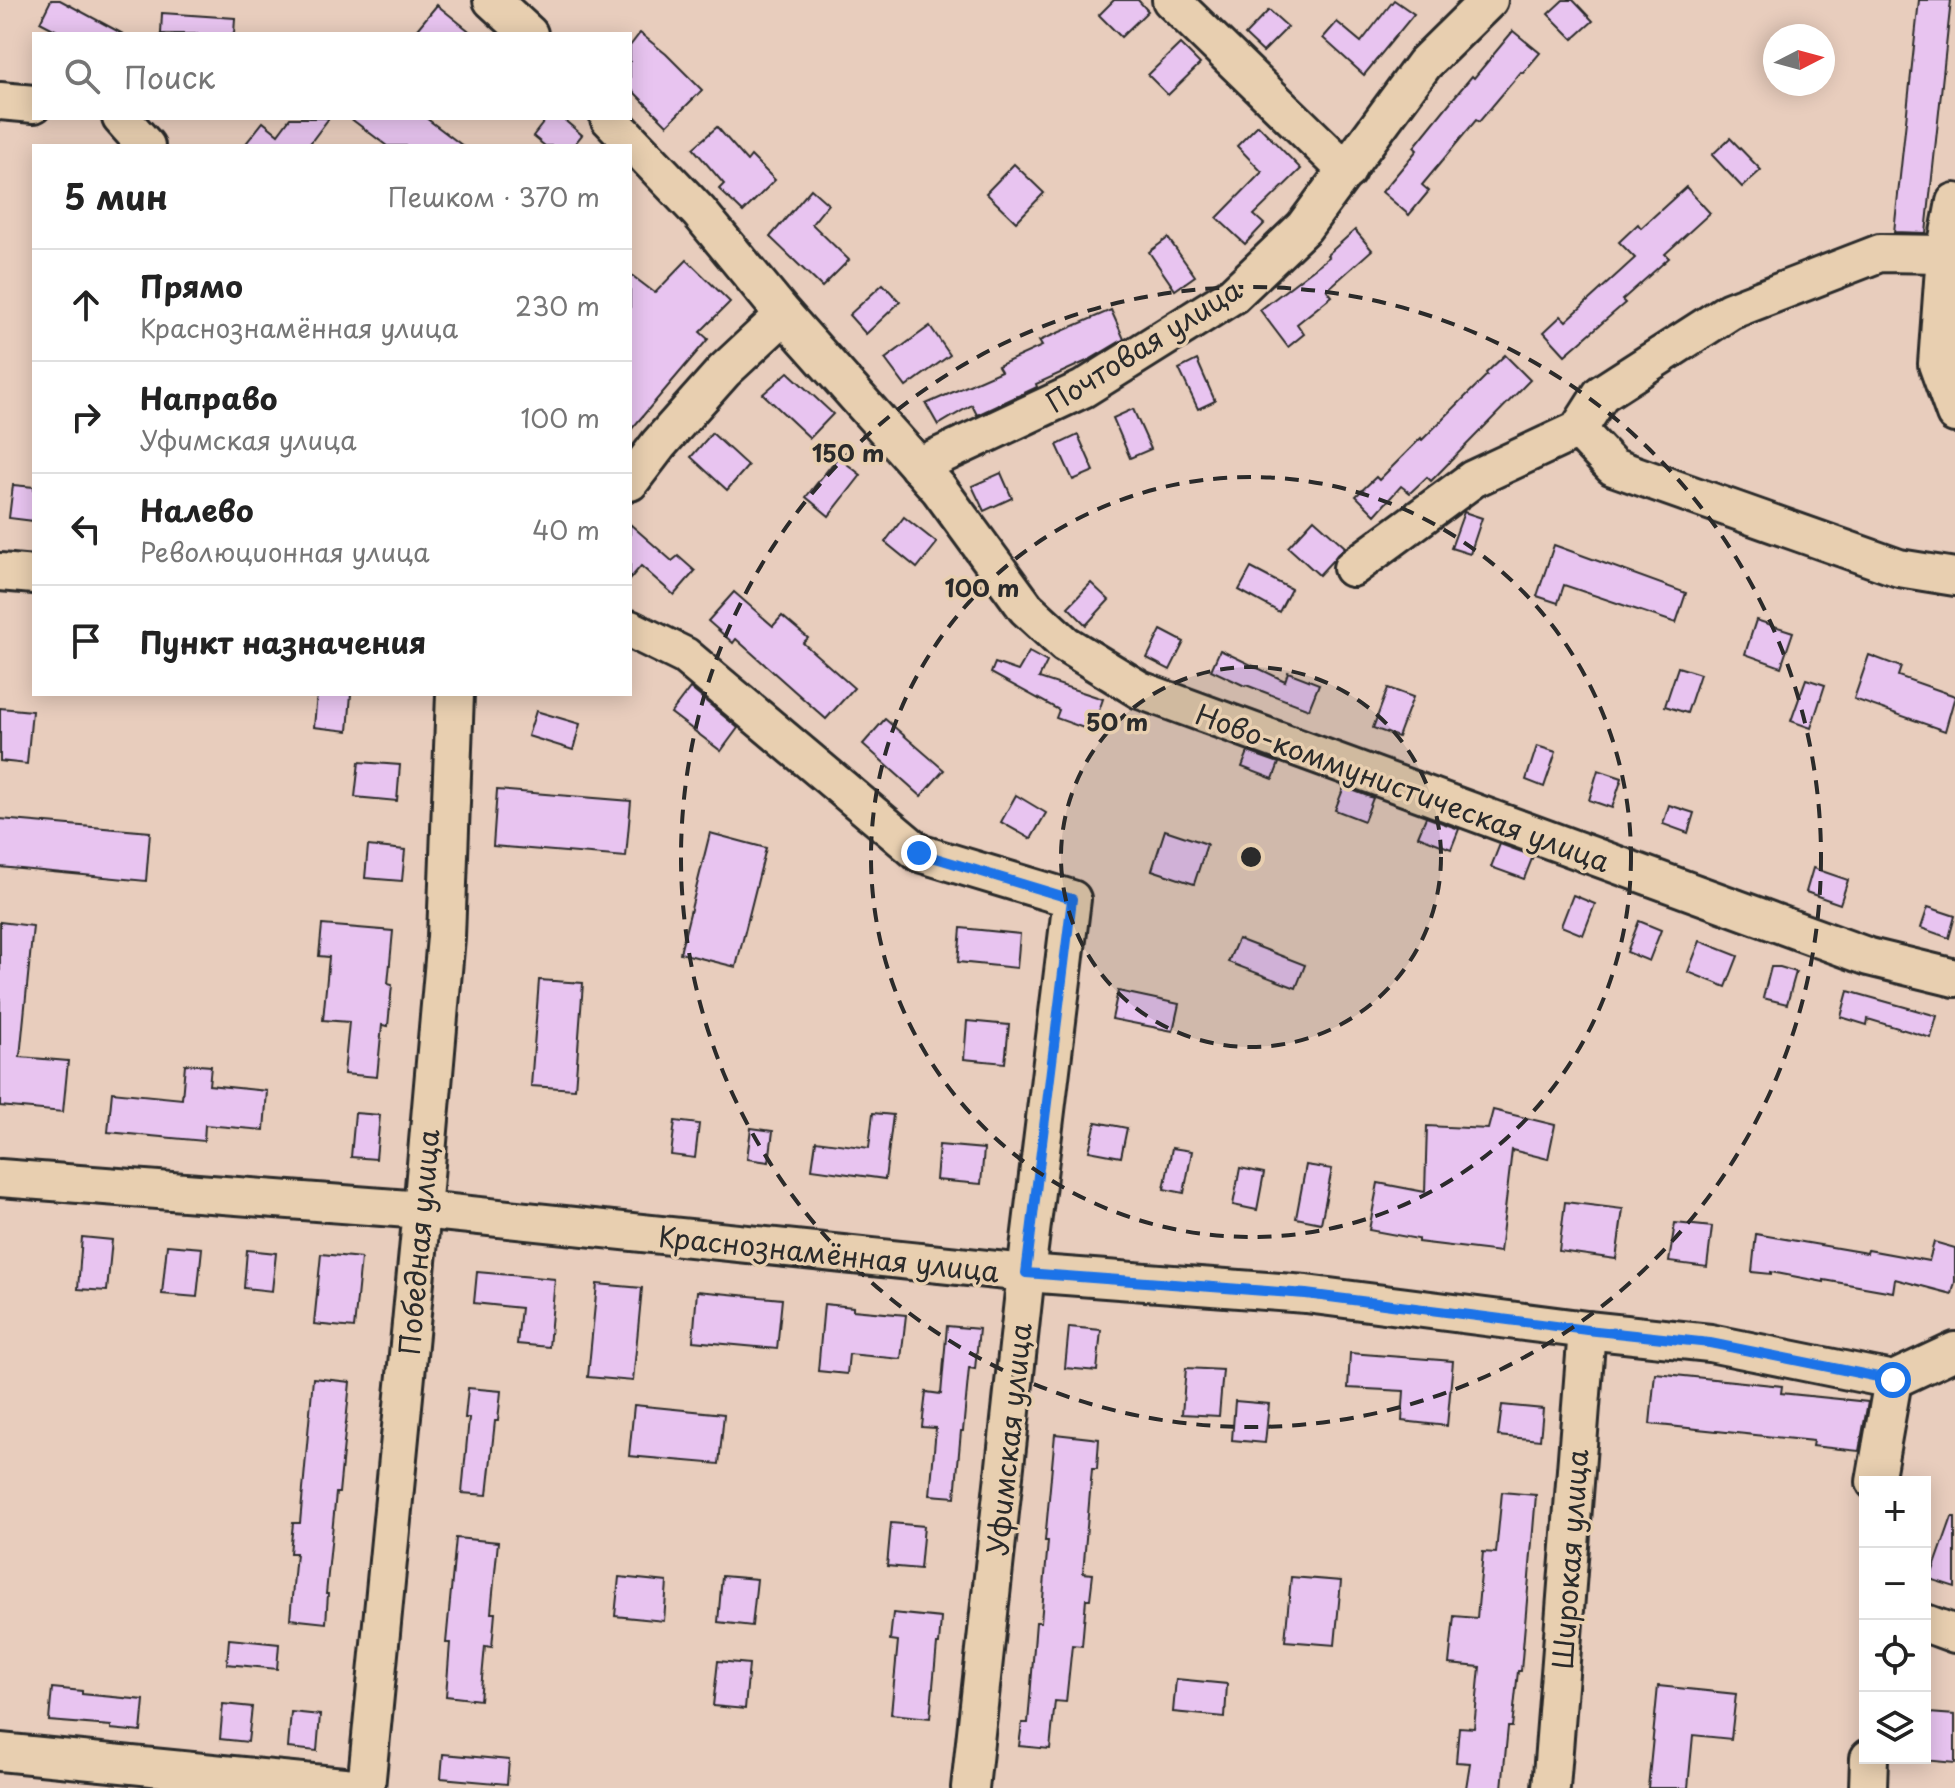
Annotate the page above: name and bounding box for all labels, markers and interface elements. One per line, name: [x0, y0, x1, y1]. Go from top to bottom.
north arrow: [1763, 24, 1835, 96]
search box: [32, 32, 632, 120]
icon: search: [60, 54, 104, 98]
text: Поиск: [124, 54, 215, 99]
text: 5 мин: [64, 170, 168, 222]
text: Пешком · 370 m: [388, 177, 600, 216]
text: Прямо: [140, 263, 243, 308]
street label: Почтовая улица: [1037, 267, 1250, 423]
icon: ahead: [64, 283, 108, 327]
text: 230 m: [515, 286, 600, 325]
text: Краснознамённая улица: [140, 308, 458, 347]
text: Направо: [140, 375, 278, 420]
icon: right: [64, 395, 108, 439]
text: 100 m: [520, 398, 600, 437]
text: Уфимская улица: [140, 420, 357, 459]
text: 150 m: [812, 434, 884, 470]
text: Налево: [140, 487, 254, 532]
icon: left: [64, 507, 108, 551]
text: 40 m: [532, 510, 600, 549]
text: Революционная улица: [140, 532, 429, 571]
text: 100 m: [945, 569, 1019, 605]
icon: arrive: [64, 619, 108, 663]
text: Пункт назначения: [140, 619, 426, 664]
street label: Ново-коммунистическая улица: [1190, 692, 1616, 882]
text: 50 m: [1086, 703, 1148, 739]
route end: [901, 835, 937, 871]
centre of rings: [1237, 843, 1265, 871]
street label: Победная улица: [387, 1127, 449, 1357]
street label: Краснознамённая улица: [656, 1214, 1002, 1292]
street label: Уфимская улица: [974, 1320, 1042, 1557]
route start: [1875, 1362, 1911, 1398]
street label: Широкая улица: [1540, 1447, 1598, 1670]
map controls: [1859, 1476, 1931, 1764]
button: +: [1859, 1476, 1931, 1548]
button: −: [1859, 1548, 1931, 1620]
button: locate: [1859, 1620, 1931, 1692]
button: layers: [1859, 1692, 1931, 1764]

